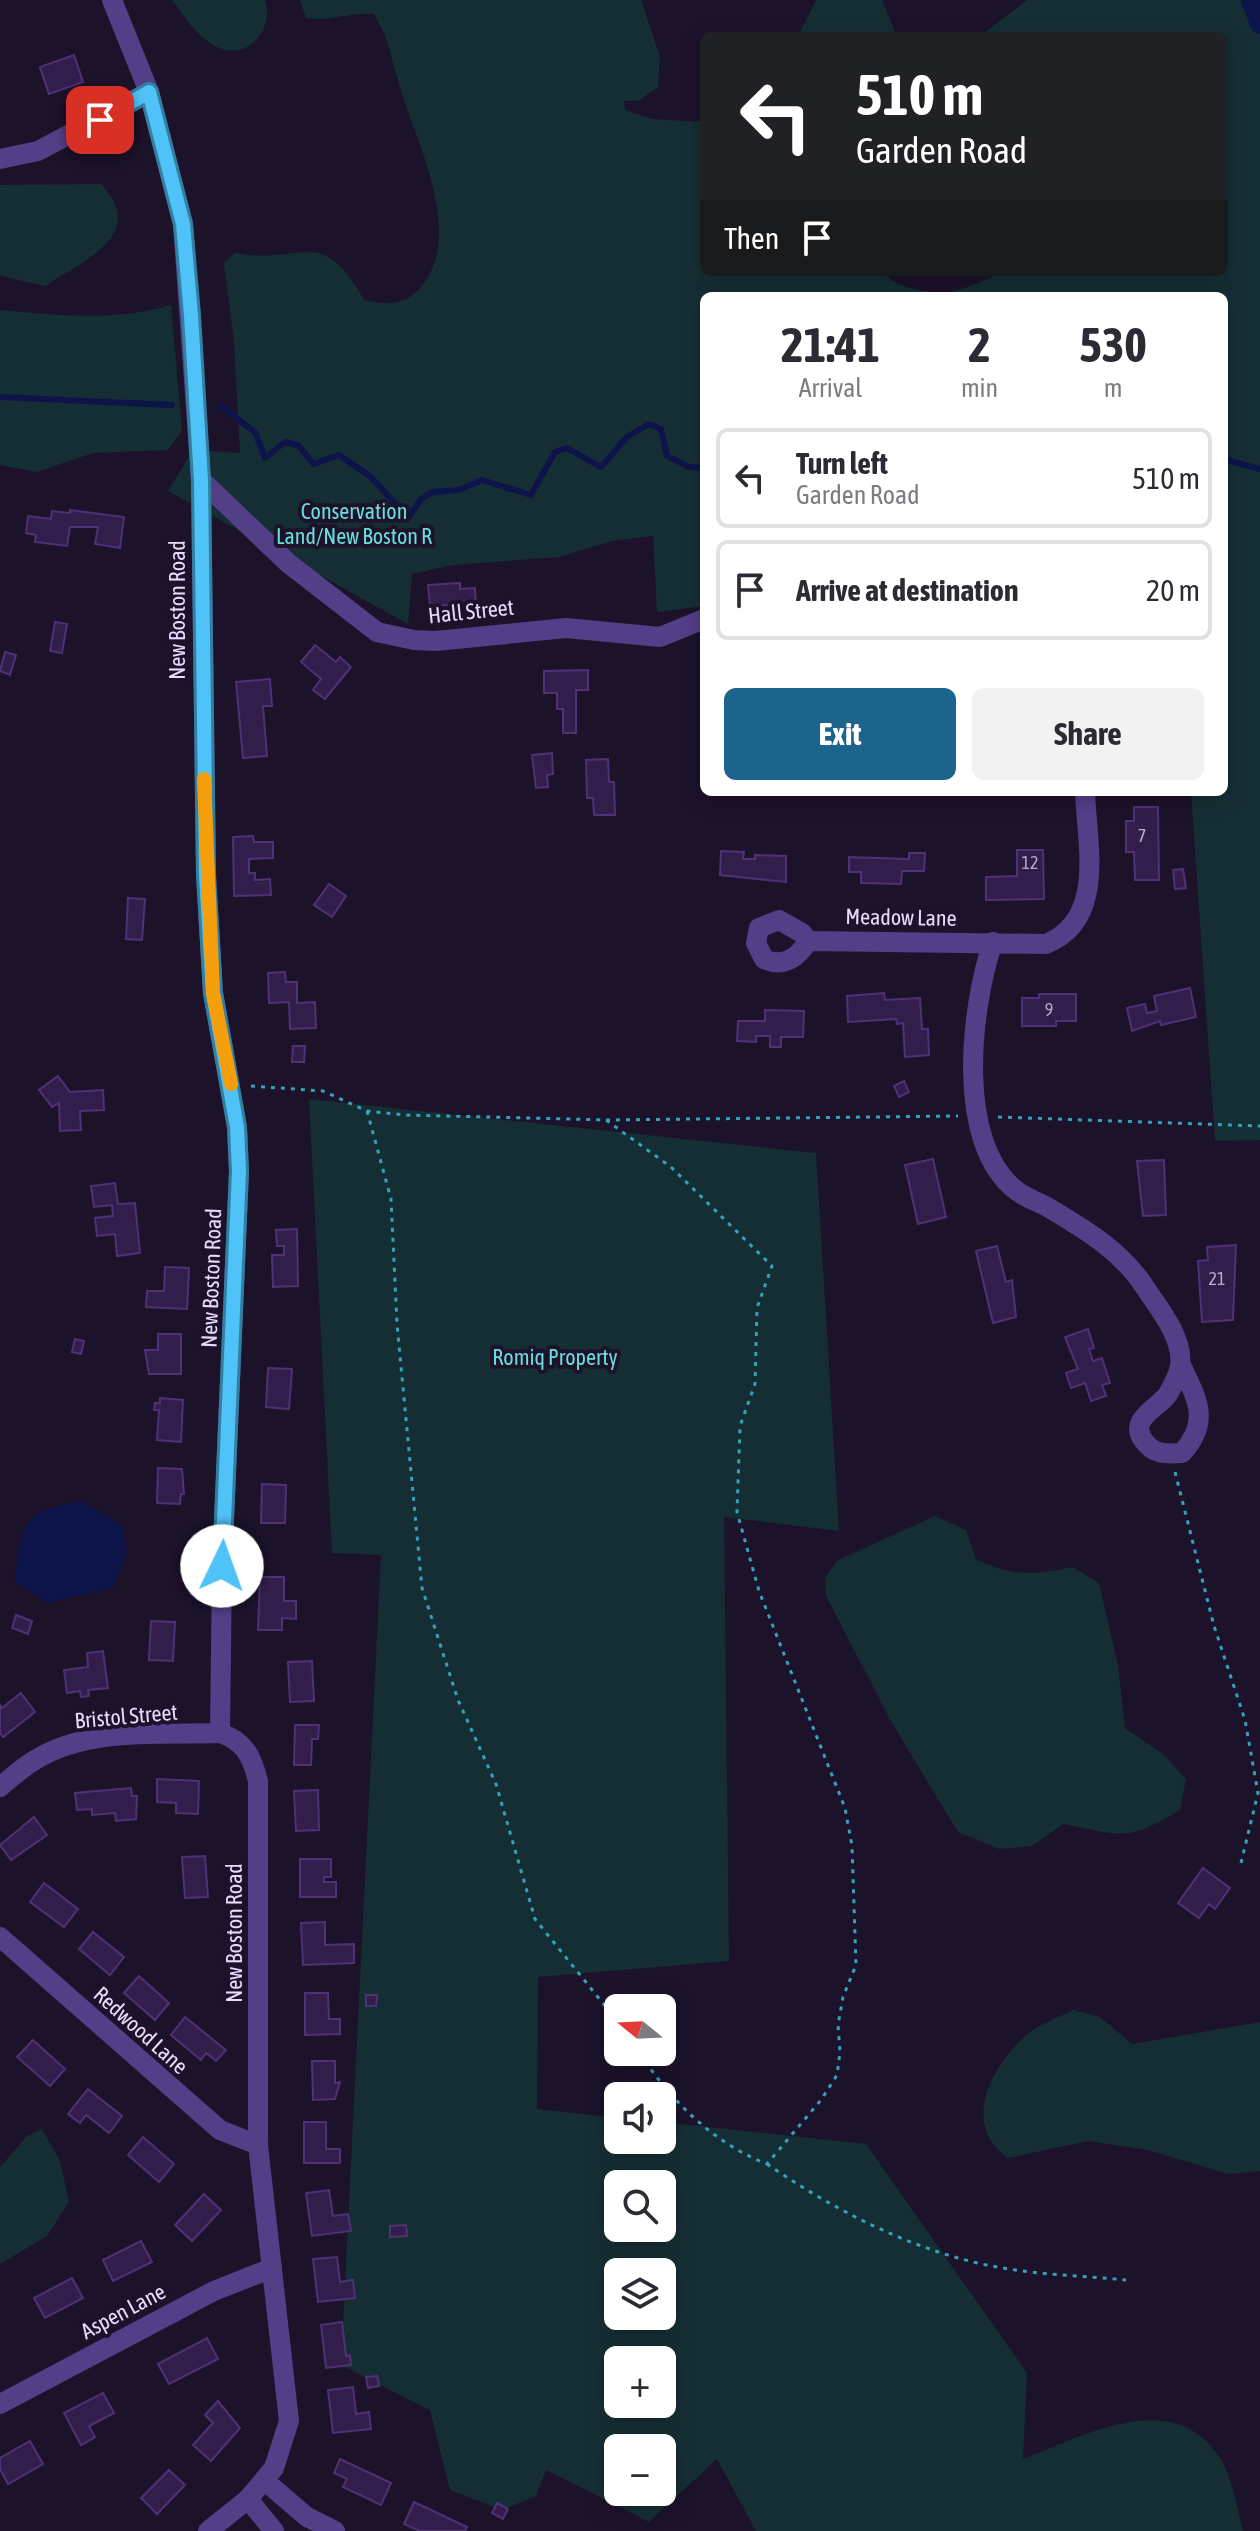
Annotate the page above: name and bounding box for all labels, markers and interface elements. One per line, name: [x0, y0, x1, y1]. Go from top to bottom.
text: 510 m: [856, 63, 983, 127]
icon: left: [724, 64, 828, 168]
pin: [66, 86, 134, 154]
icon: arrive: [78, 98, 122, 142]
text: Garden Road: [856, 129, 1027, 171]
icon: arrive: [795, 216, 839, 260]
text: Then: [724, 221, 779, 255]
text: 21:41: [781, 317, 880, 372]
text: 2: [968, 317, 991, 372]
text: 530: [1079, 317, 1147, 372]
text: Arrival: [799, 373, 862, 403]
text: min: [961, 373, 998, 403]
text: m: [1104, 373, 1122, 403]
text: Turn left: [796, 446, 888, 480]
icon: left: [728, 456, 772, 500]
text: 510 m: [1132, 461, 1200, 495]
text: Garden Road: [796, 480, 919, 510]
park label: Conservation Land/New Boston R: [276, 498, 432, 549]
street label: New Boston Road: [164, 540, 190, 680]
icon: arrive: [728, 568, 772, 612]
text: Arrive at destination: [796, 573, 1018, 607]
text: 20 m: [1146, 573, 1200, 607]
street label: Hall Street: [427, 594, 515, 628]
button: Exit: [724, 688, 956, 780]
button: Share: [972, 688, 1204, 780]
house number: 7: [1138, 825, 1146, 846]
house number: 12: [1022, 852, 1038, 873]
street label: Meadow Lane: [845, 903, 957, 931]
house number: 9: [1045, 999, 1053, 1020]
street label: New Boston Road: [196, 1208, 226, 1348]
house number: 21: [1209, 1268, 1225, 1289]
park label: Romiq Property: [492, 1344, 618, 1370]
position arrow: [180, 1524, 264, 1608]
street label: Bristol Street: [73, 1699, 179, 1733]
street label: New Boston Road: [221, 1863, 247, 2003]
street label: Redwood Lane: [89, 1981, 193, 2079]
north arrow: [604, 1994, 676, 2066]
map controls: [604, 1994, 676, 2506]
button: sound: [604, 2082, 676, 2154]
button: search: [604, 2170, 676, 2242]
button: layers: [604, 2258, 676, 2330]
street label: Aspen Lane: [76, 2278, 170, 2344]
button: +: [604, 2346, 676, 2418]
button: −: [604, 2434, 676, 2506]

